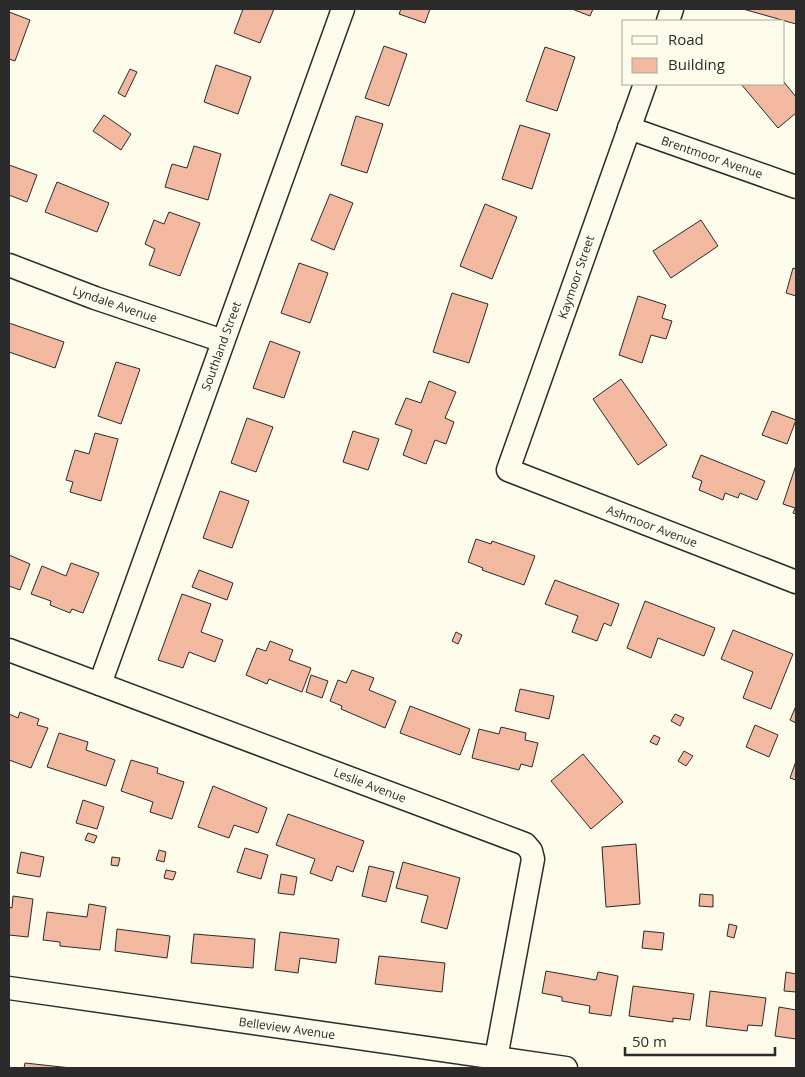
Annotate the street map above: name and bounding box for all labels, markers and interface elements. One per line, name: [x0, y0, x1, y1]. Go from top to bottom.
legend: [622, 20, 785, 85]
text: Road: [668, 29, 704, 49]
text: Building: [668, 54, 725, 74]
street label: Brentmoor Avenue: [659, 132, 765, 182]
street label: Kaymoor Street: [554, 233, 598, 321]
street label: Lyndale Avenue: [70, 282, 160, 326]
street label: Southland Street: [197, 299, 245, 393]
street label: Ashmoor Avenue: [604, 501, 700, 551]
street label: Leslie Avenue: [331, 763, 409, 807]
street label: Belleview Avenue: [238, 1013, 337, 1043]
scale bar: [625, 1024, 775, 1056]
text: 50 m: [632, 1031, 667, 1051]

